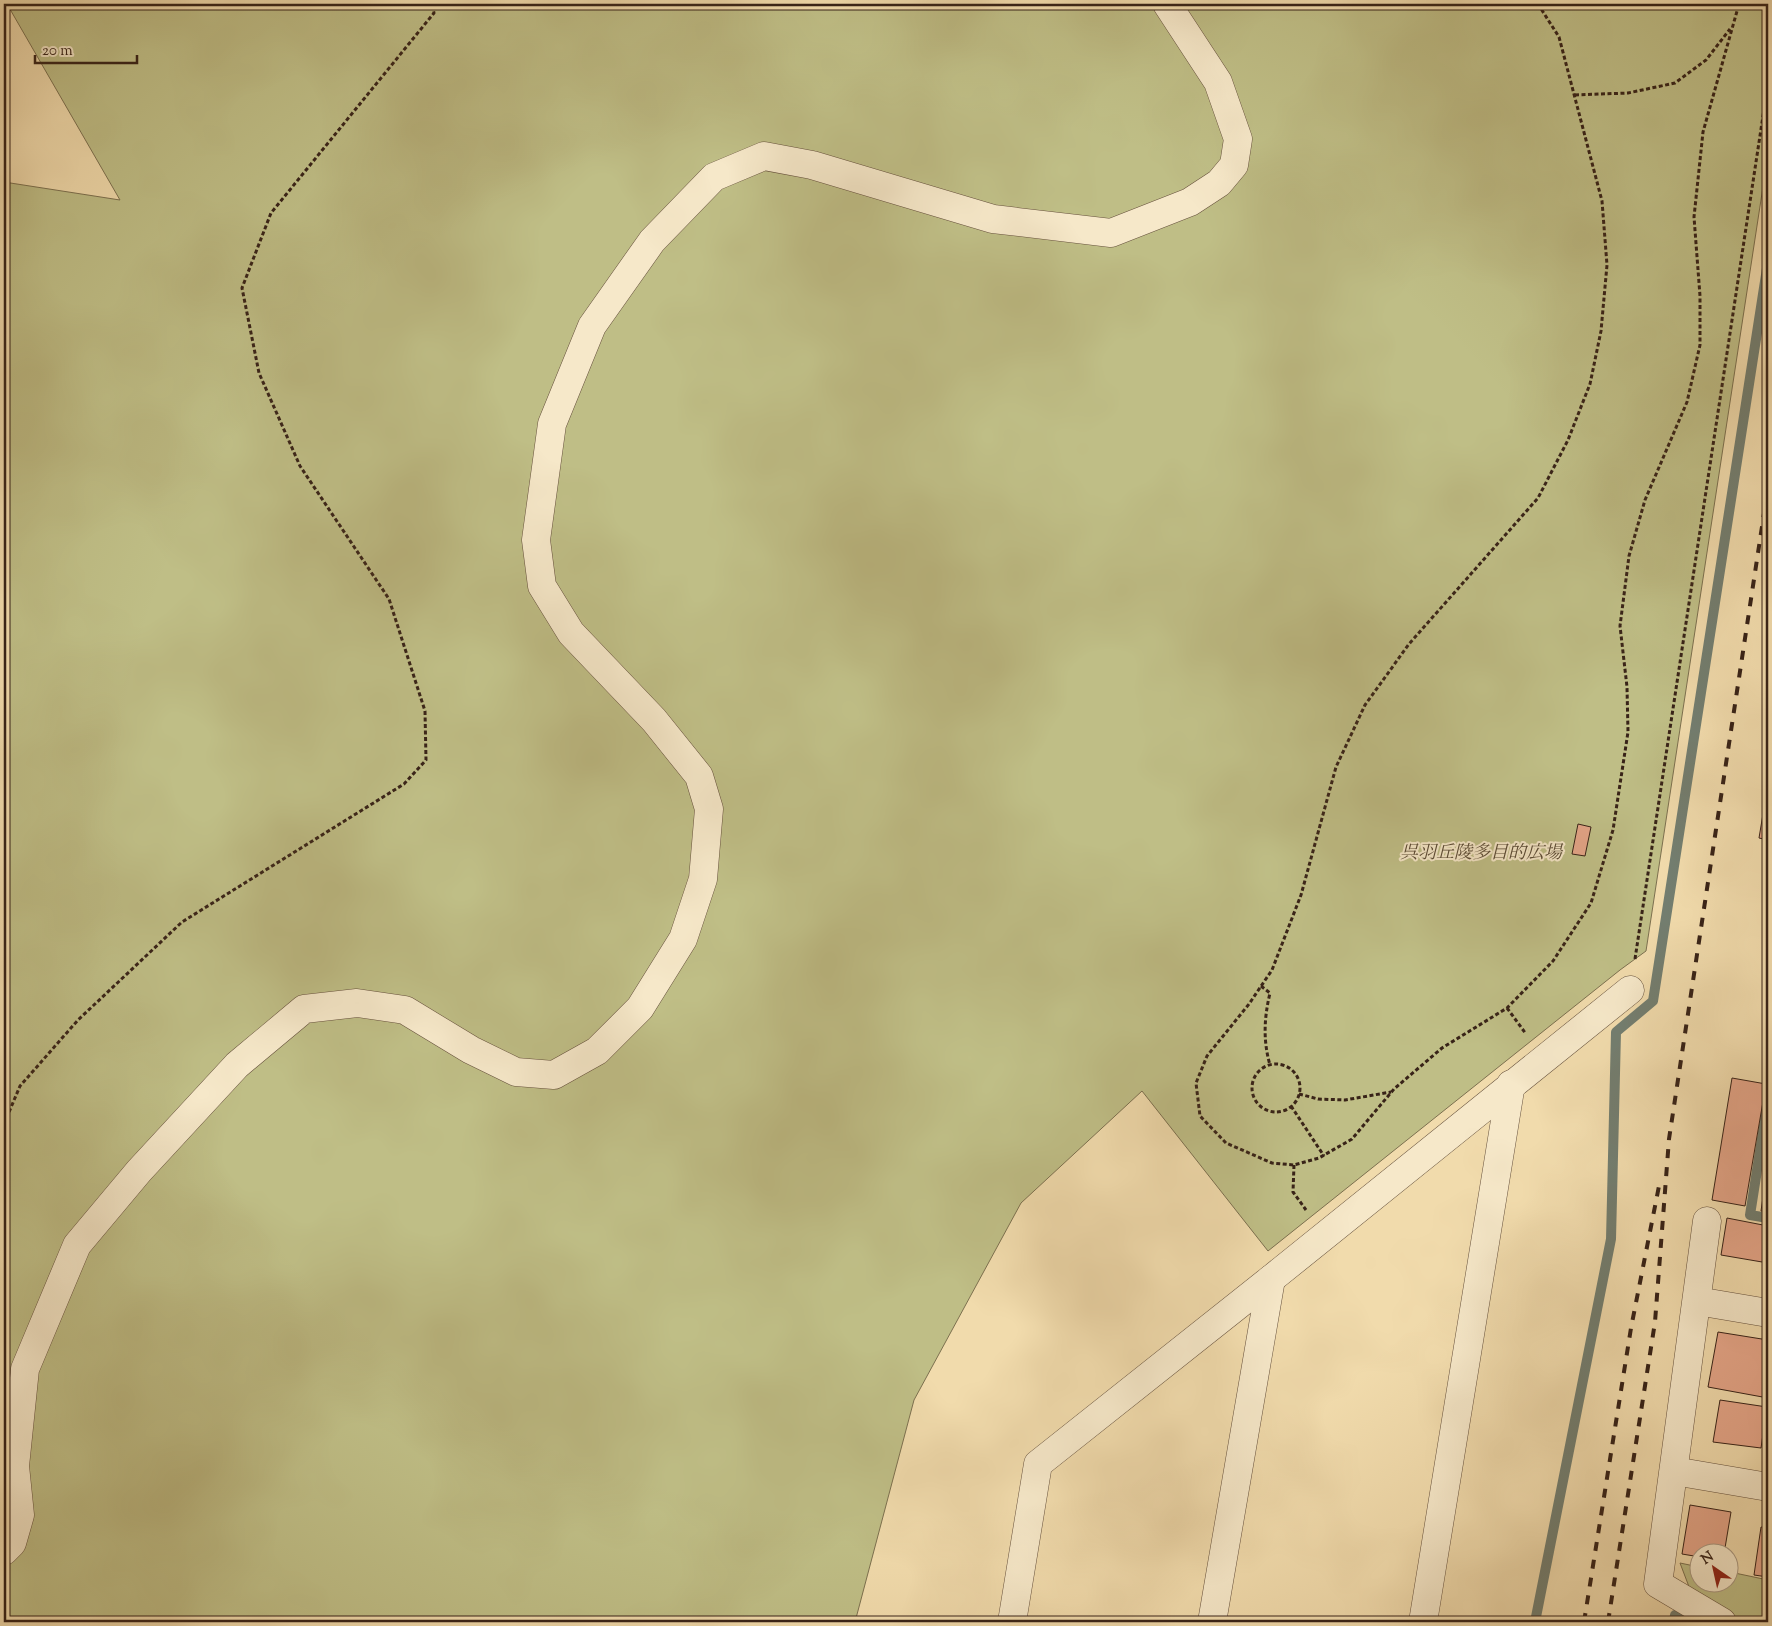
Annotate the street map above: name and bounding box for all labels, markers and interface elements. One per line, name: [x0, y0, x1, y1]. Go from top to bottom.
scale bar: [35, 32, 138, 64]
text: 20 m: [42, 41, 73, 62]
park label: 呉羽丘陵多目的広場: [1400, 841, 1564, 867]
north arrow: [1690, 1544, 1740, 1594]
text: N: [1698, 1547, 1718, 1570]

